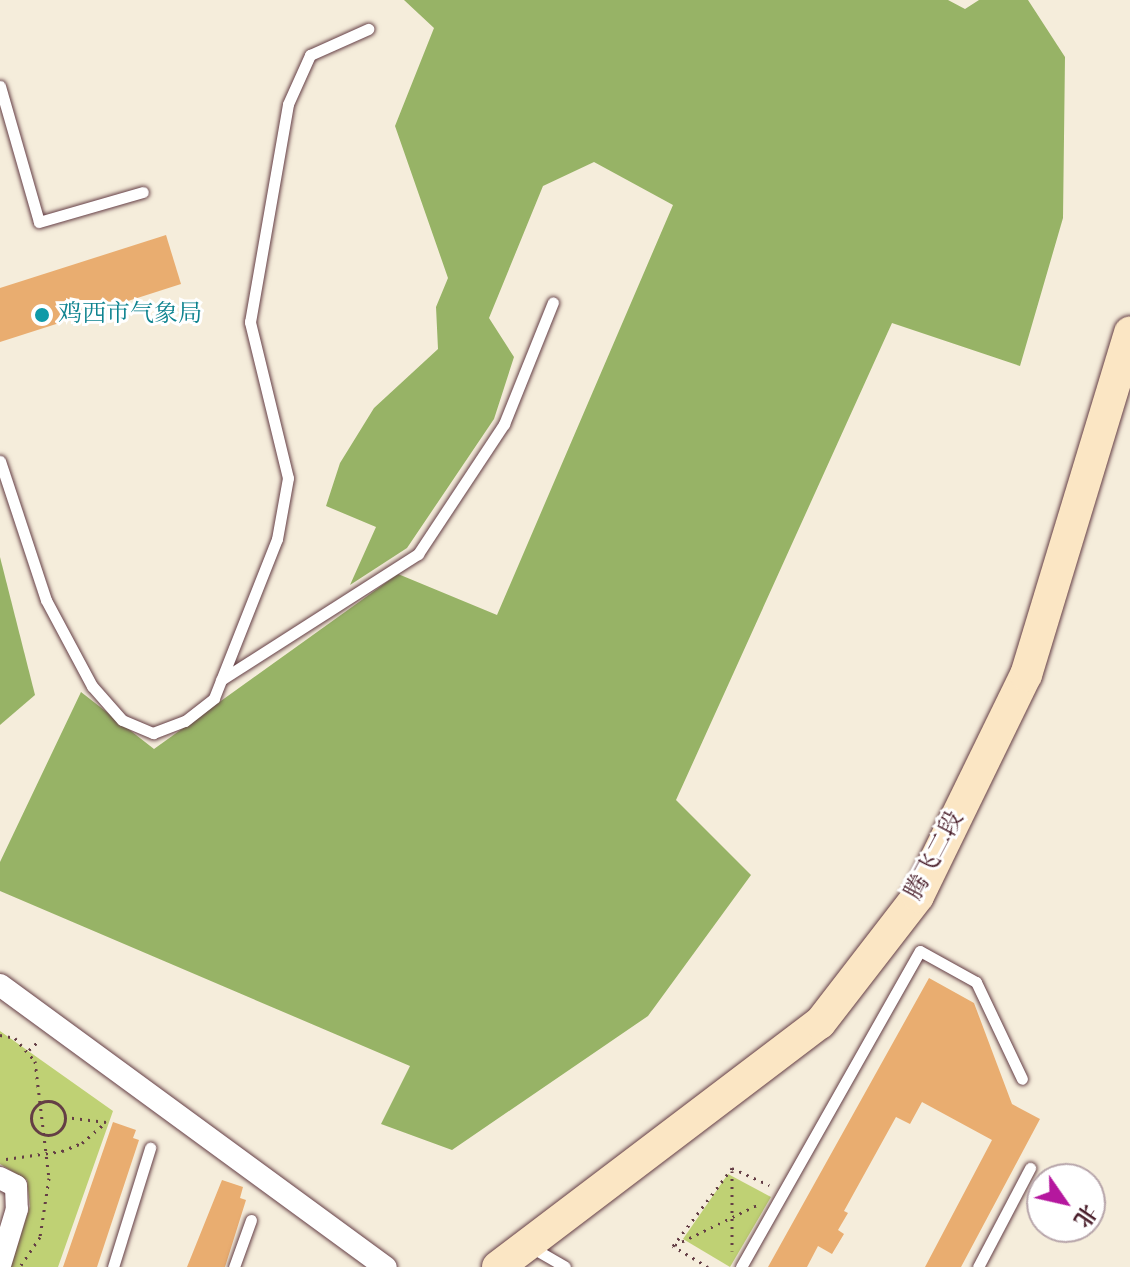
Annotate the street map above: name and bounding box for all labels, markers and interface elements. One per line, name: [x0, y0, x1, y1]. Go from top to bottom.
place label: 鸡西市气象局: [58, 301, 202, 329]
marker: 鸡西市气象局: [33, 306, 51, 324]
street label: 腾飞二段: [900, 807, 970, 905]
north arrow: [1026, 1163, 1106, 1243]
text: 北: [1067, 1199, 1102, 1232]

